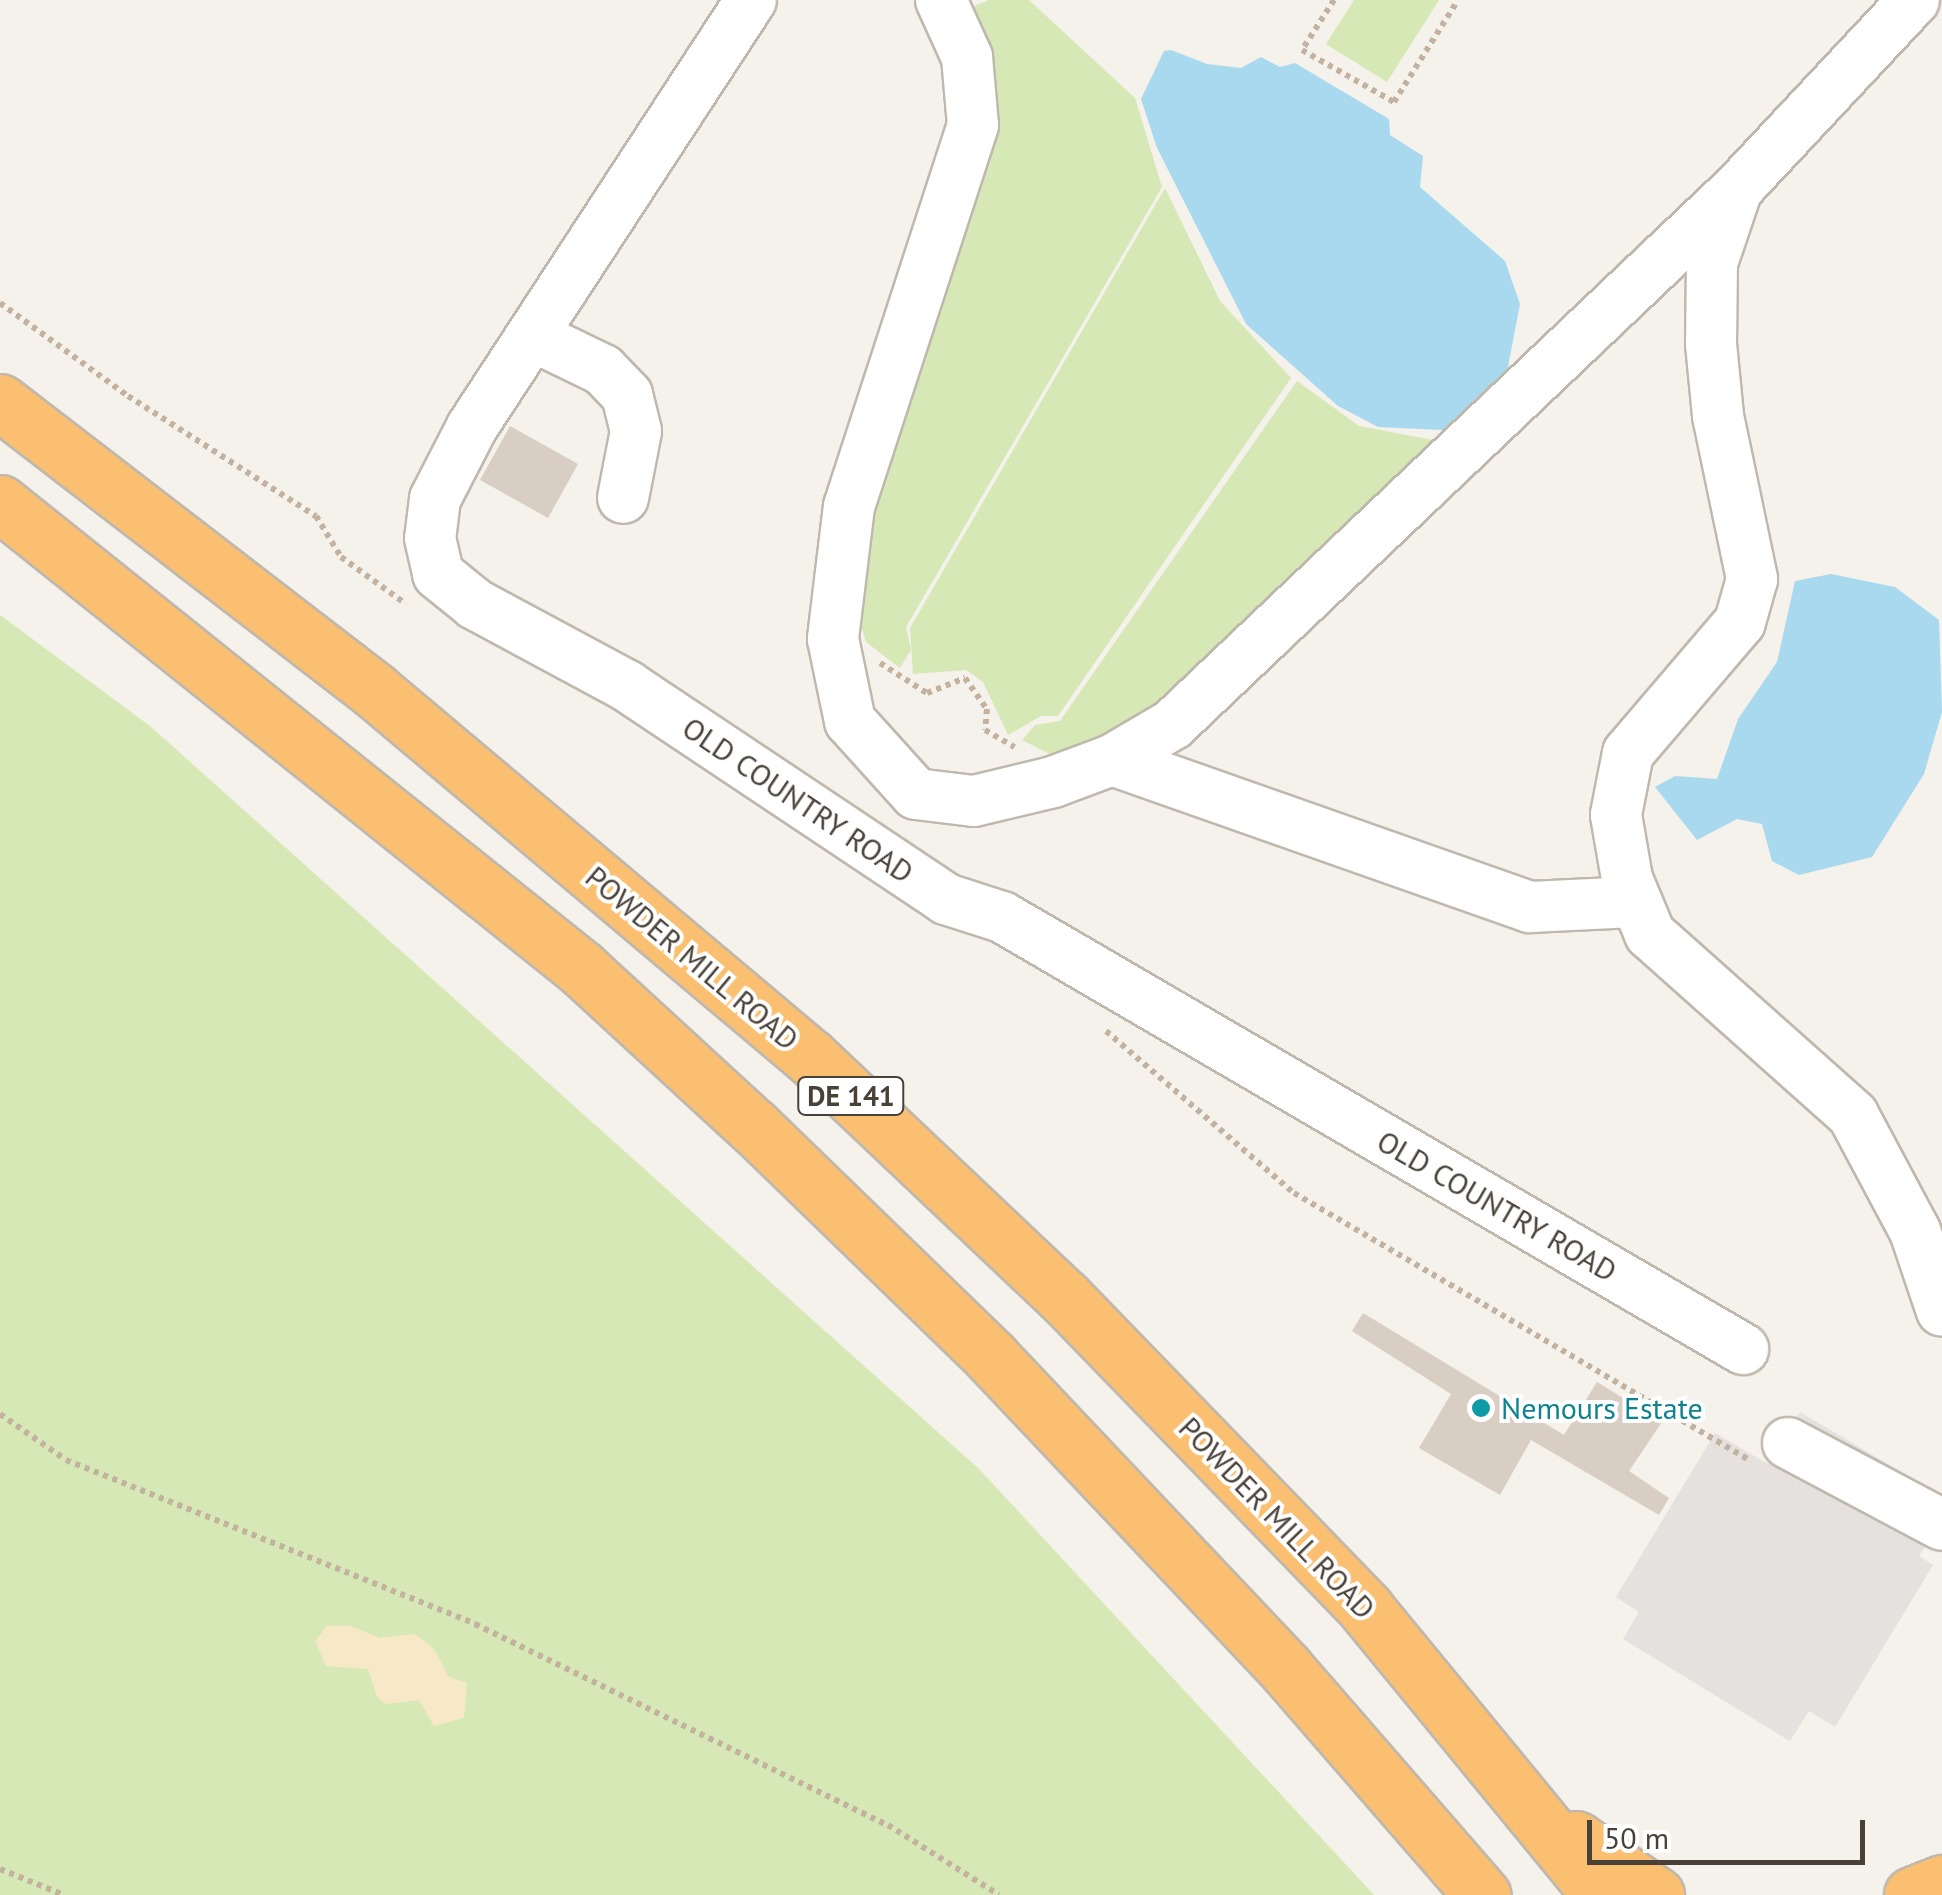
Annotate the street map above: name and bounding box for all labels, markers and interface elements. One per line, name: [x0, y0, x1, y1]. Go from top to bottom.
street label: OLD COUNTRY ROAD: [676, 709, 920, 891]
street label: POWDER MILL ROAD: [578, 858, 806, 1058]
road number: DE 141: [796, 1073, 906, 1119]
street label: OLD COUNTRY ROAD: [1371, 1123, 1623, 1289]
place label: Nemours Estate: [1501, 1390, 1703, 1426]
marker: Nemours Estate: [1470, 1397, 1492, 1419]
street label: POWDER MILL ROAD: [1171, 1409, 1383, 1627]
scale bar: [1592, 1800, 1870, 1862]
text: 50 m: [1604, 1818, 1669, 1857]

